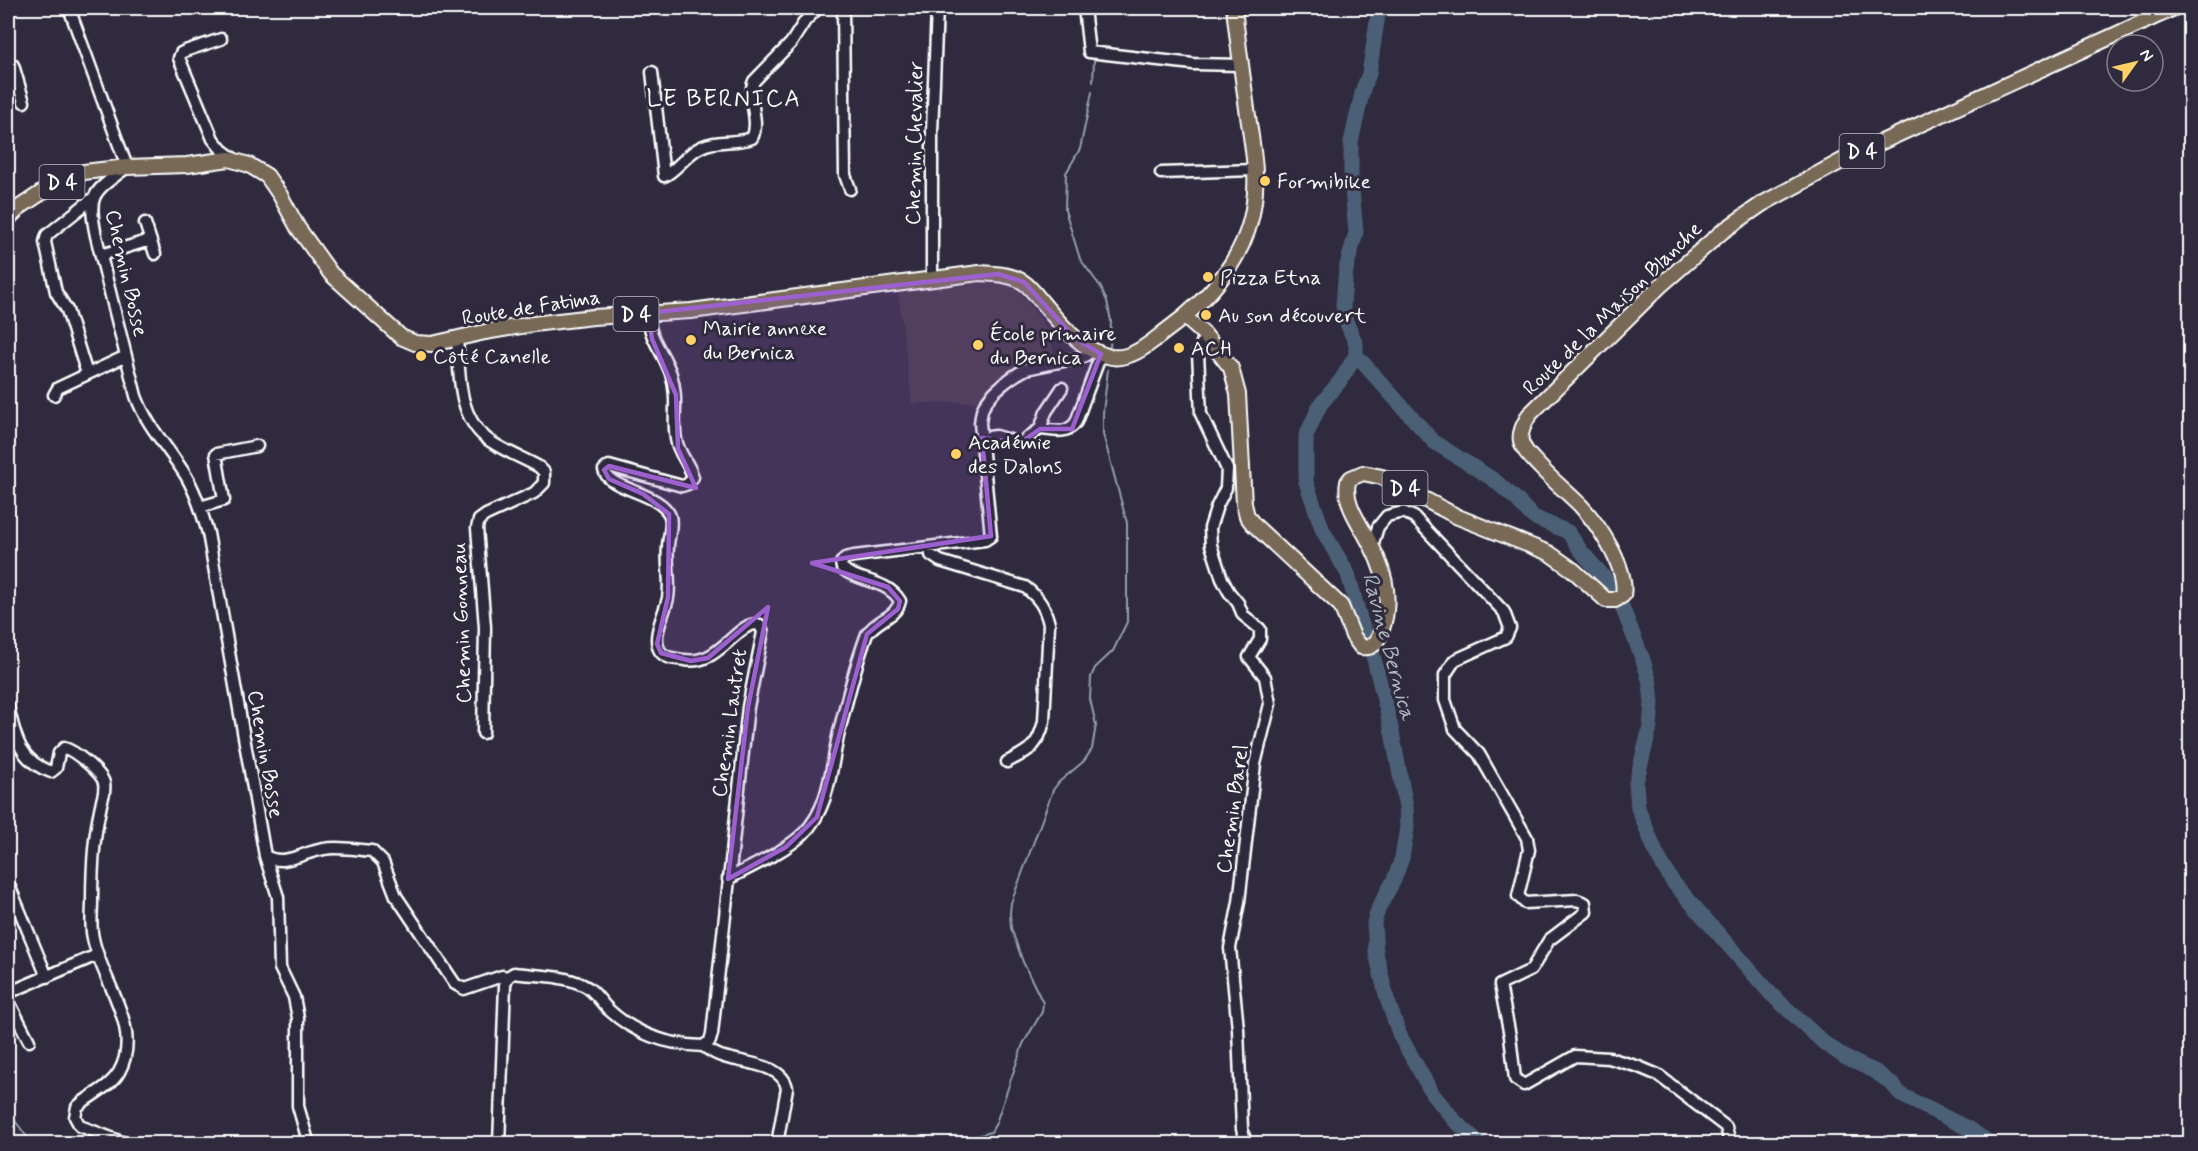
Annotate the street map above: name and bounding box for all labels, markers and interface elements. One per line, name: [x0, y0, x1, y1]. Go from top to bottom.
north arrow: [2105, 33, 2165, 93]
text: N: [2135, 45, 2158, 66]
street label: Chemin Chevalier: [900, 61, 930, 225]
district label: LE BERNICA: [647, 84, 801, 115]
road number: D 4: [1840, 134, 1884, 168]
road number: D 4: [40, 165, 84, 199]
place label: Formibike: [1277, 168, 1371, 196]
marker: Formibike: [1258, 174, 1272, 188]
street label: Chemin Bosse: [98, 207, 154, 339]
street label: Route de la Maison Blanche: [1517, 216, 1708, 402]
place label: Pizza Etna: [1220, 264, 1321, 292]
marker: Pizza Etna: [1201, 270, 1215, 284]
street label: Route de Fatima: [460, 283, 603, 333]
road number: D 4: [614, 297, 658, 331]
place label: Au son découvert: [1218, 302, 1367, 330]
marker: Au son découvert: [1199, 308, 1213, 322]
place label: Mairie annexe du Bernica: [703, 315, 827, 367]
place label: École primaire du Bernica: [990, 320, 1117, 372]
marker: Mairie annexe du Bernica: [684, 333, 698, 347]
place label: ACH: [1191, 335, 1231, 363]
marker: École primaire du Bernica: [971, 338, 985, 352]
marker: ACH: [1172, 341, 1186, 355]
place label: Côté Canelle: [433, 343, 551, 371]
marker: Côté Canelle: [414, 349, 428, 363]
place label: Académie des Dalons: [968, 429, 1062, 481]
marker: Académie des Dalons: [949, 447, 963, 461]
road number: D 4: [1382, 471, 1428, 505]
street label: Chemin Gonneau: [445, 542, 479, 704]
water label: Ravine Bernica: [1355, 570, 1421, 724]
street label: Chemin Lautret: [706, 647, 754, 799]
street label: Chemin Bosse: [240, 688, 290, 820]
street label: Chemin Barel: [1210, 743, 1256, 875]

